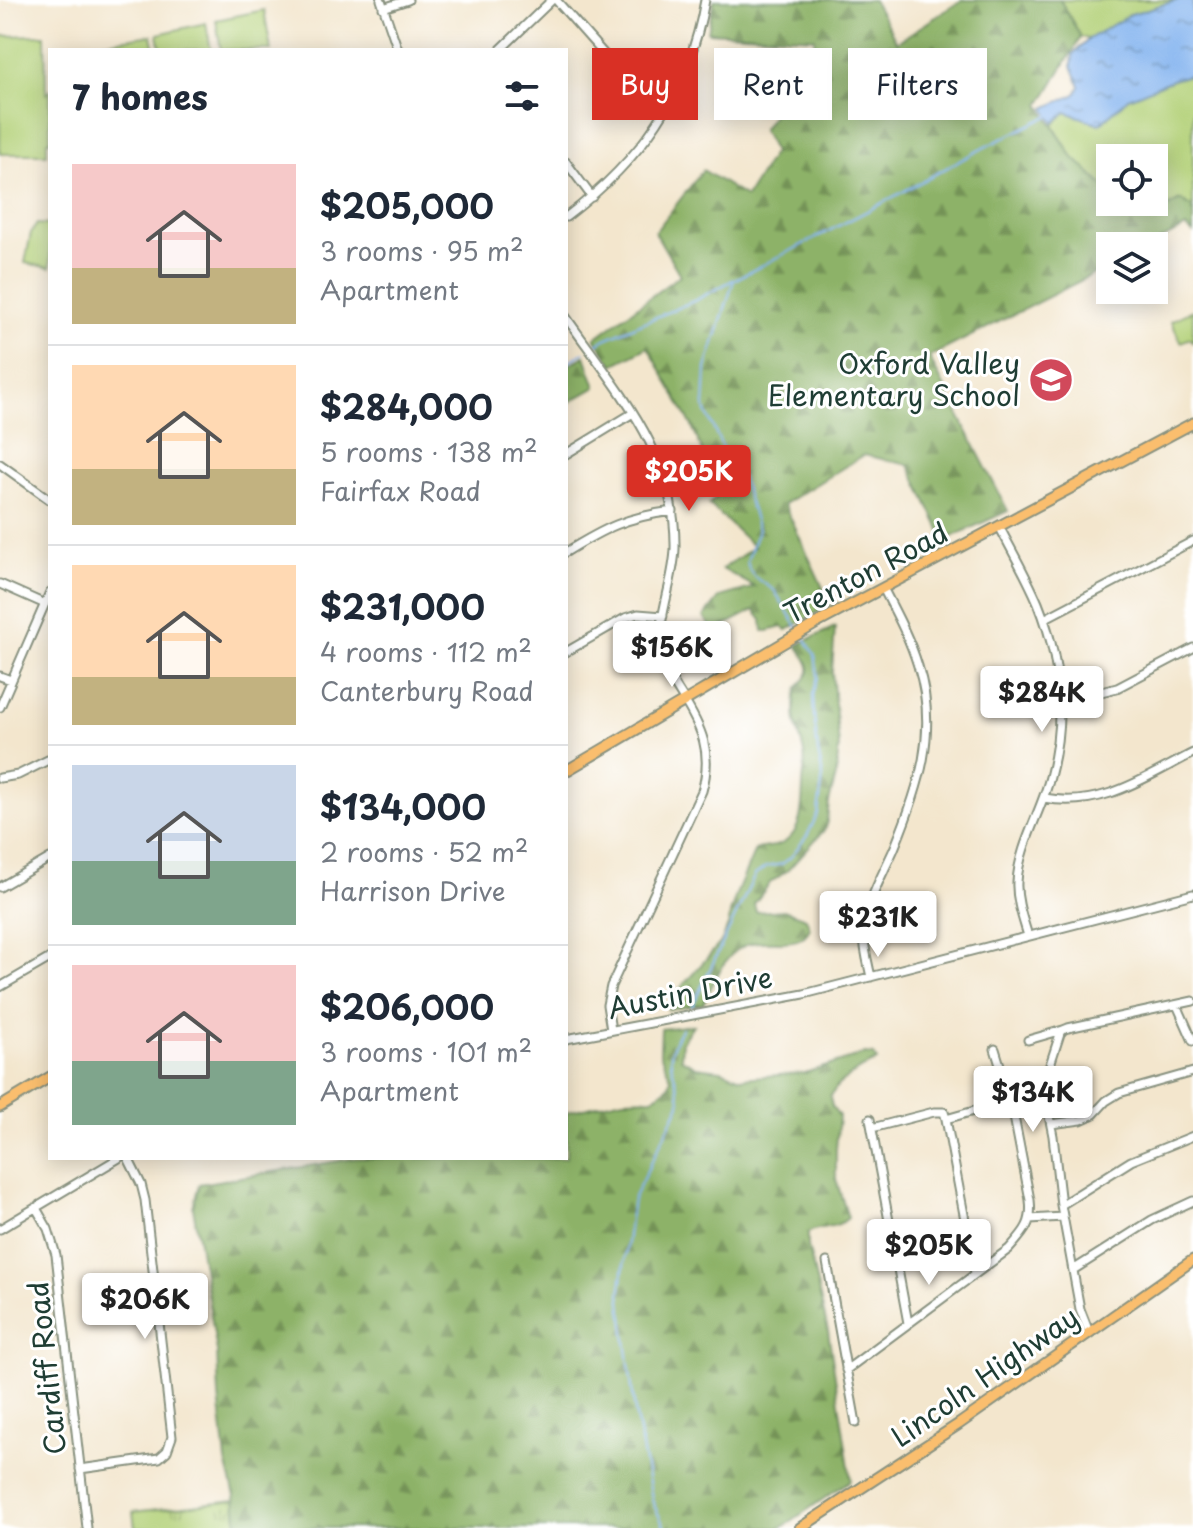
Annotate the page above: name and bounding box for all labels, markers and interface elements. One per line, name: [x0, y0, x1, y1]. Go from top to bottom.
chip: Buy: [592, 48, 698, 120]
chip: Rent: [714, 48, 832, 120]
chip: Filters: [848, 48, 987, 120]
text: 7 homes: [72, 70, 208, 122]
icon: filters: [500, 74, 544, 118]
map controls: [1096, 144, 1168, 304]
button: locate: [1096, 144, 1168, 216]
text: $205,000: [320, 179, 494, 231]
icon: home: [136, 196, 232, 292]
text: 3 rooms · 95 m²: [320, 231, 524, 270]
button: layers: [1096, 232, 1168, 304]
text: Apartment: [320, 270, 459, 309]
place label: Oxford Valley Elementary School: [768, 341, 1020, 416]
school or university icon: Oxford Valley Elementary School: [1027, 356, 1075, 404]
text: $284,000: [320, 380, 493, 432]
icon: home: [136, 397, 232, 493]
text: 5 rooms · 138 m²: [320, 432, 538, 471]
pin: $205K: [633, 445, 745, 513]
text: $205K: [645, 451, 733, 490]
text: Fairfax Road: [320, 471, 481, 510]
street label: Trenton Road: [775, 510, 955, 633]
text: $231,000: [320, 580, 485, 632]
icon: home: [136, 597, 232, 693]
pin: $156K: [616, 621, 728, 689]
text: $156K: [631, 627, 713, 666]
text: 4 rooms · 112 m²: [320, 632, 532, 671]
pin: $284K: [986, 666, 1098, 734]
text: Canterbury Road: [320, 671, 534, 710]
text: $284K: [998, 672, 1086, 711]
text: $134,000: [320, 780, 486, 832]
icon: home: [136, 797, 232, 893]
text: 2 rooms · 52 m²: [320, 832, 528, 871]
text: Harrison Drive: [320, 871, 506, 910]
pin: $231K: [822, 891, 934, 959]
text: $231K: [838, 897, 918, 936]
street label: Austin Drive: [604, 955, 776, 1029]
text: $206,000: [320, 980, 494, 1032]
icon: home: [136, 997, 232, 1093]
text: 3 rooms · 101 m²: [320, 1032, 532, 1071]
pin: $134K: [977, 1066, 1089, 1134]
text: Apartment: [320, 1071, 459, 1110]
text: $134K: [992, 1072, 1074, 1111]
pin: $205K: [873, 1219, 985, 1287]
text: $205K: [885, 1225, 973, 1264]
pin: $206K: [89, 1273, 201, 1341]
street label: Cardiff Road: [15, 1279, 76, 1457]
text: $206K: [100, 1279, 190, 1318]
street label: Lincoln Highway: [881, 1295, 1087, 1457]

